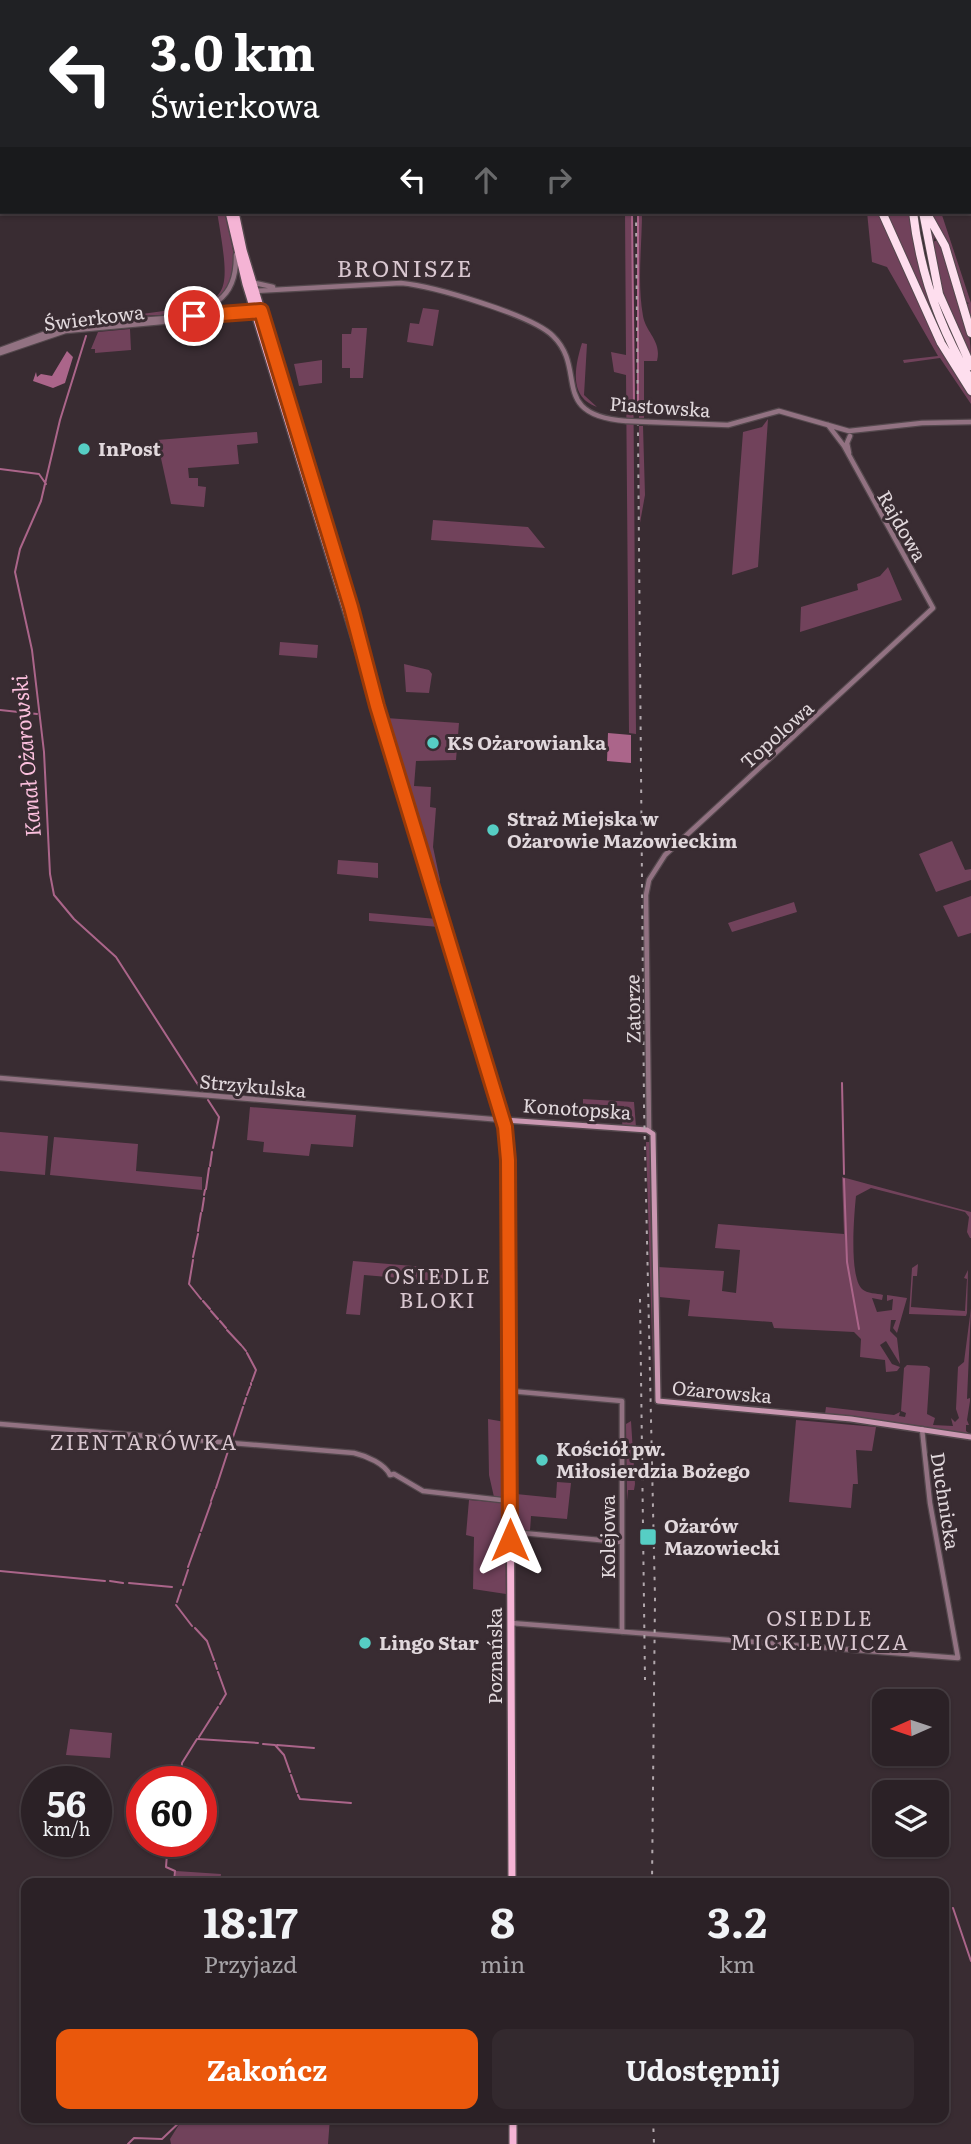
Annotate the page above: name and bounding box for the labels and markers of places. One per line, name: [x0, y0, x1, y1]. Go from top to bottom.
pin: [164, 286, 224, 346]
place label: InPost: [98, 434, 161, 462]
marker: InPost: [76, 441, 92, 457]
place label: KS Ożarowianka: [447, 728, 606, 756]
marker: KS Ożarowianka: [425, 735, 441, 751]
place label: Straż Miejska w Ożarowie Mazowieckim: [507, 804, 738, 854]
marker: Straż Miejska w Ożarowie Mazowieckim: [485, 822, 501, 838]
place label: Kościół pw. Miłosierdzia Bożego: [556, 1434, 750, 1484]
marker: Kościół pw. Miłosierdzia Bożego: [534, 1452, 550, 1468]
place label: Ożarów Mazowiecki: [664, 1511, 780, 1561]
marker: Ożarów Mazowiecki: [638, 1527, 658, 1547]
place label: Lingo Star: [379, 1628, 480, 1656]
marker: Lingo Star: [357, 1635, 373, 1651]

